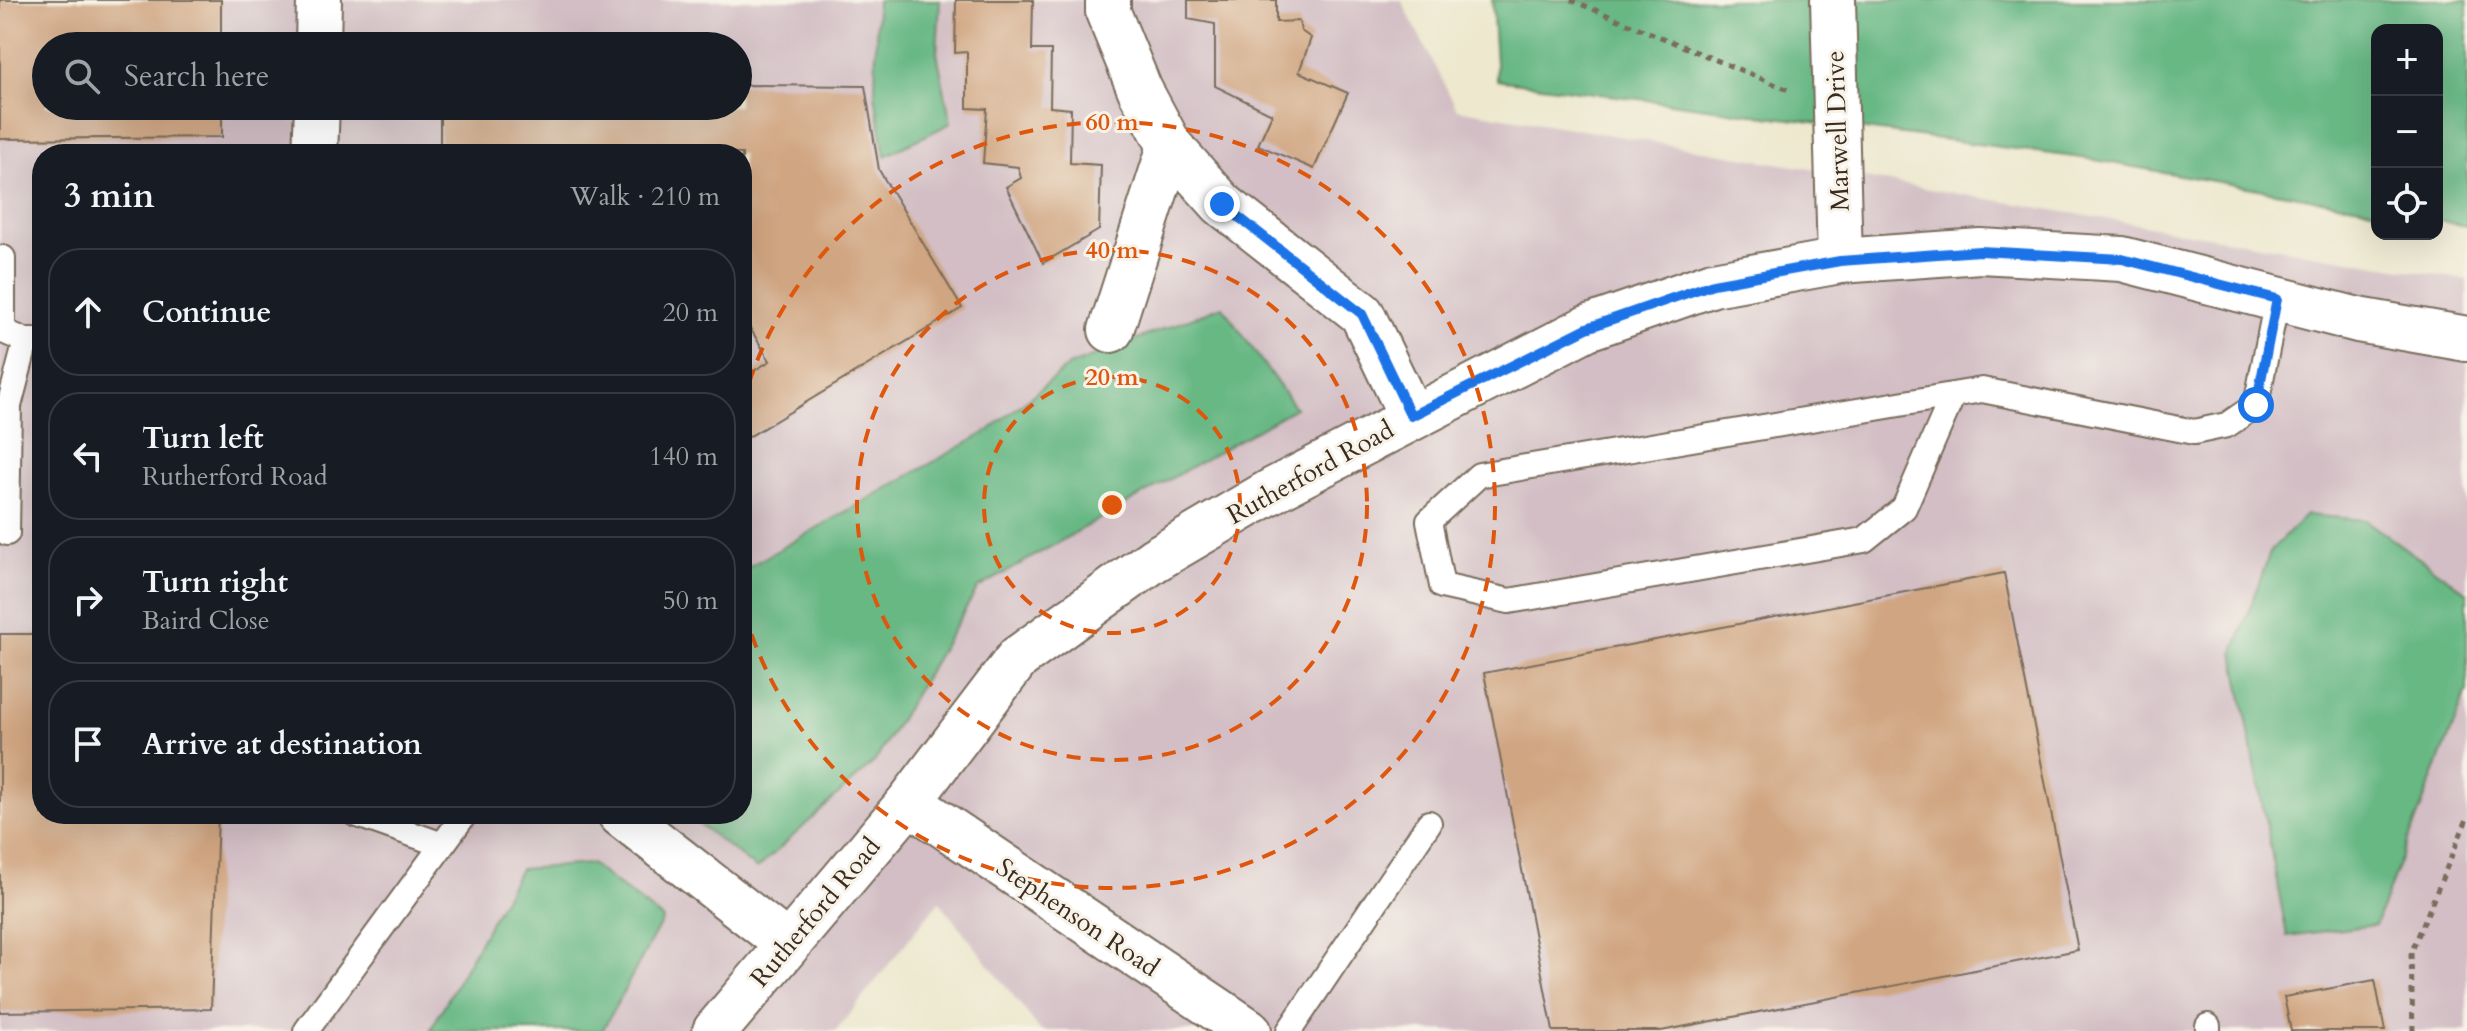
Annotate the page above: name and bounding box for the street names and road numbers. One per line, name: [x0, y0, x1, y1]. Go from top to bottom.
street label: Marwell Drive: [1817, 50, 1858, 212]
street label: Rutherford Road: [1221, 412, 1400, 533]
street label: Rutherford Road: [742, 830, 889, 995]
street label: Stephenson Road: [989, 850, 1166, 985]

